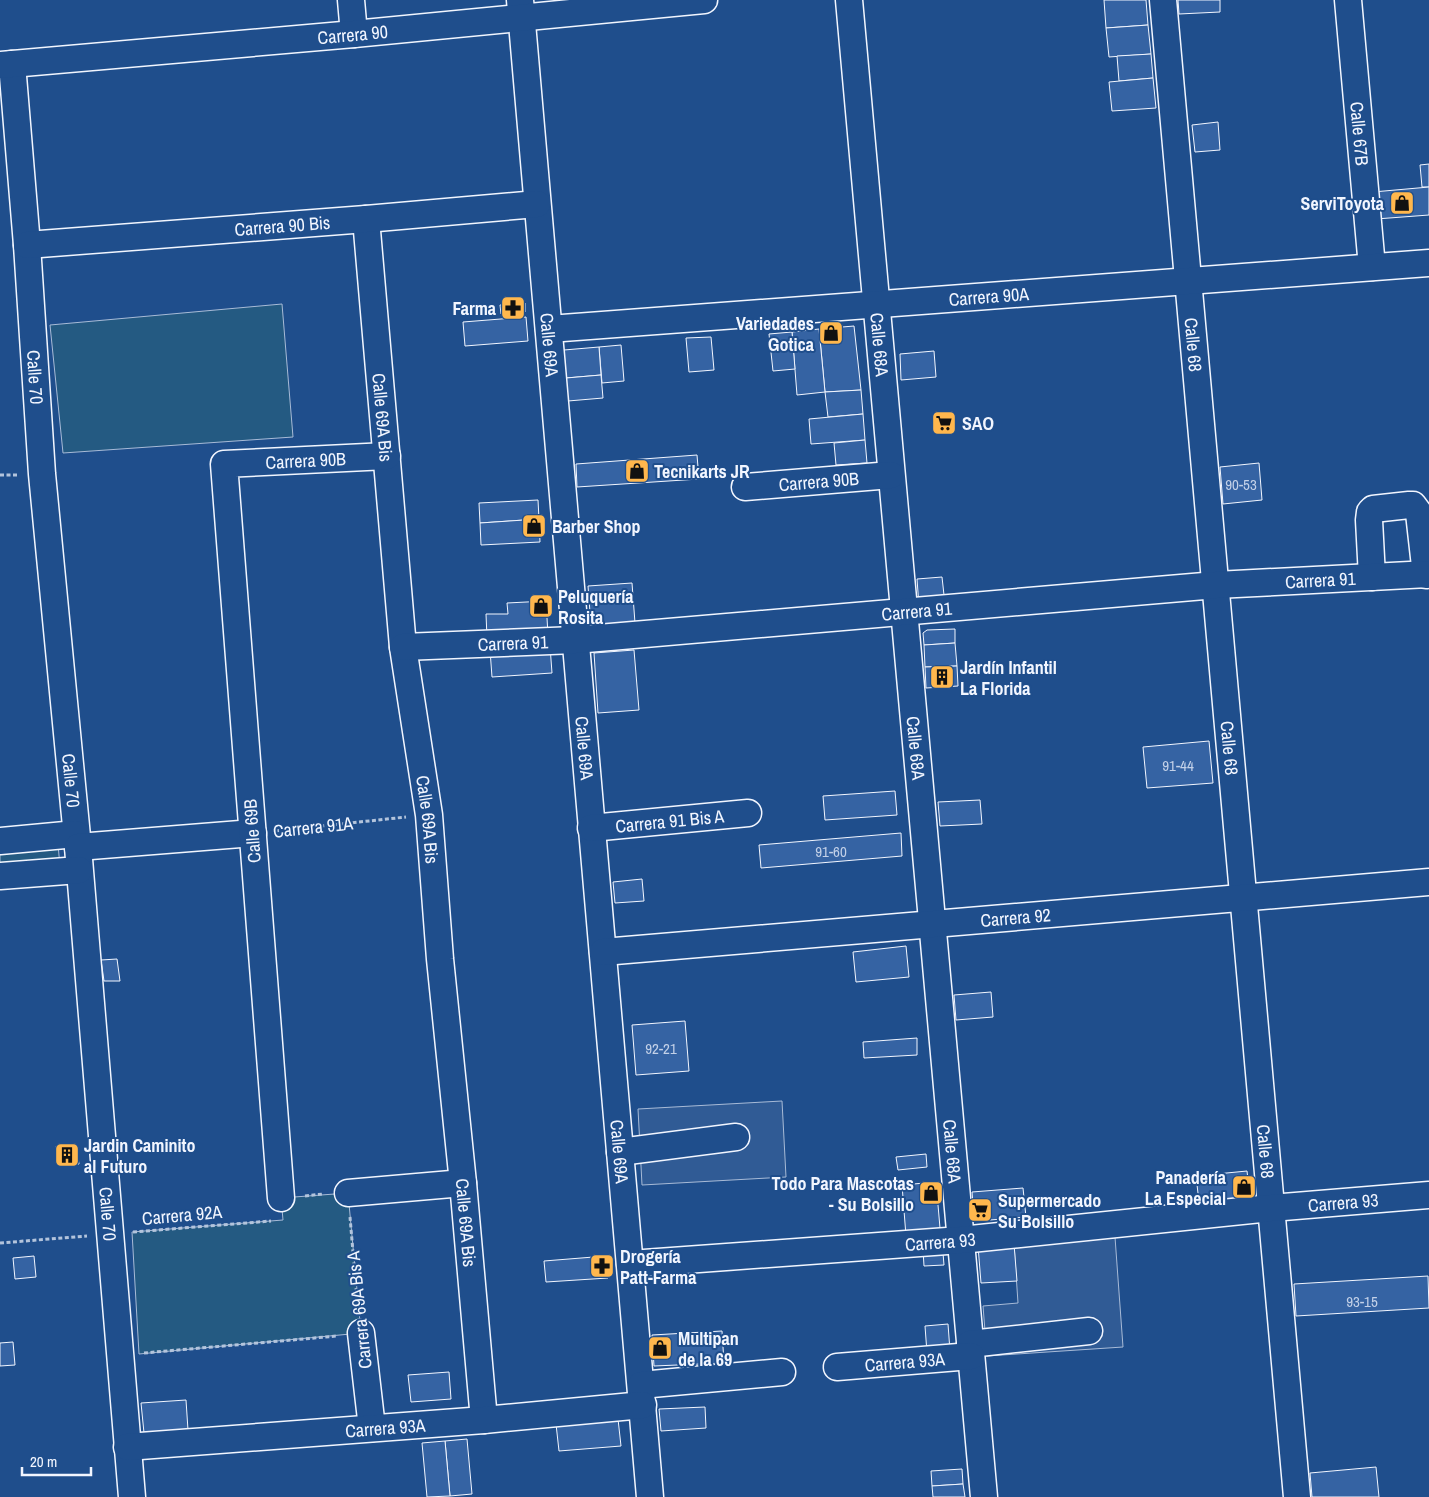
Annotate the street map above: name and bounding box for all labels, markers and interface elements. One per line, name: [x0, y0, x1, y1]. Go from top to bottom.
street label: Carrera 90: [316, 18, 389, 50]
street label: Calle 67B: [1345, 100, 1375, 167]
shop icon: ServiToyota: [1389, 190, 1415, 216]
place label: ServiToyota: [1301, 191, 1385, 216]
street label: Carrera 90 Bis: [233, 209, 331, 242]
street label: Carrera 90A: [948, 281, 1030, 311]
pharmacy icon: Farma: [500, 295, 526, 321]
place label: Farma: [452, 296, 497, 321]
place label: Variedades Gotica: [736, 311, 815, 357]
street label: Calle 69A: [535, 312, 565, 378]
street label: Calle 68A: [865, 312, 895, 378]
street label: Calle 68: [1179, 317, 1209, 373]
shop icon: Variedades Gotica: [818, 320, 844, 346]
street label: Calle 70: [21, 349, 50, 405]
street label: Calle 69A Bis: [367, 372, 399, 463]
supermarket icon: SAO: [931, 410, 957, 436]
place label: SAO: [962, 411, 994, 436]
street label: Carrera 90B: [265, 446, 347, 474]
shop icon: Tecnikarts JR: [624, 458, 650, 484]
place label: Tecnikarts JR: [654, 459, 750, 484]
street label: Carrera 90B: [778, 465, 860, 497]
house number: 90-53: [1225, 474, 1257, 495]
shop icon: Barber Shop: [521, 513, 547, 539]
place label: Barber Shop: [552, 514, 641, 539]
street label: Carrera 91: [1284, 565, 1357, 594]
place label: Peluquería Rosita: [558, 584, 634, 630]
shop icon: Peluquería Rosita: [528, 593, 554, 619]
street label: Carrera 91: [880, 595, 954, 626]
street label: Carrera 91: [477, 629, 549, 656]
place label: Jardín Infantil La Florida: [960, 655, 1057, 701]
building icon: Jardín Infantil La Florida: [929, 664, 955, 690]
street label: Calle 69A: [570, 715, 600, 781]
street label: Calle 68A: [901, 715, 932, 781]
street label: Calle 68: [1215, 720, 1245, 776]
street label: Calle 70: [57, 752, 87, 809]
house number: 91-44: [1162, 755, 1194, 776]
street label: Calle 69A Bis: [411, 774, 445, 865]
street label: Calle 69B: [237, 798, 267, 864]
street label: Carrera 91 Bis A: [614, 803, 725, 838]
street label: Carrera 91A: [272, 810, 354, 844]
house number: 91-60: [815, 841, 847, 862]
street label: Carrera 92: [979, 902, 1052, 932]
house number: 92-21: [645, 1038, 677, 1059]
street label: Calle 68A: [938, 1118, 968, 1184]
street label: Calle 69A: [605, 1119, 635, 1185]
street label: Calle 68: [1251, 1123, 1281, 1180]
place label: Jardin Caminito al Futuro: [84, 1133, 196, 1179]
building icon: Jardin Caminito al Futuro: [54, 1142, 80, 1168]
place label: Panadería La Especial: [1145, 1165, 1227, 1211]
place label: Todo Para Mascotas - Su Bolsillo: [772, 1171, 914, 1217]
shop icon: Panadería La Especial: [1231, 1174, 1257, 1200]
street label: Calle 69A Bis: [450, 1177, 483, 1268]
shop icon: Todo Para Mascotas - Su Bolsillo: [918, 1180, 944, 1206]
street label: Calle 70: [94, 1186, 123, 1242]
street label: Carrera 93: [1307, 1187, 1379, 1217]
place label: Supermercado Su Bolsillo: [998, 1188, 1101, 1234]
supermarket icon: Supermercado Su Bolsillo: [967, 1197, 993, 1223]
street label: Carrera 92A: [141, 1199, 223, 1231]
street label: Carrera 93: [904, 1226, 977, 1257]
place label: Drogería Patt-Farma: [620, 1244, 697, 1290]
street label: Carrera 69A Bis A: [340, 1250, 378, 1370]
pharmacy icon: Drogería Patt-Farma: [589, 1253, 615, 1279]
house number: 93-15: [1346, 1291, 1378, 1312]
place label: Multipan de la 69: [678, 1326, 739, 1372]
shop icon: Multipan de la 69: [647, 1335, 673, 1361]
street label: Carrera 93A: [864, 1346, 946, 1377]
street label: Carrera 93A: [344, 1412, 426, 1443]
scale bar: [22, 1444, 91, 1476]
text: 20 m: [30, 1451, 57, 1472]

